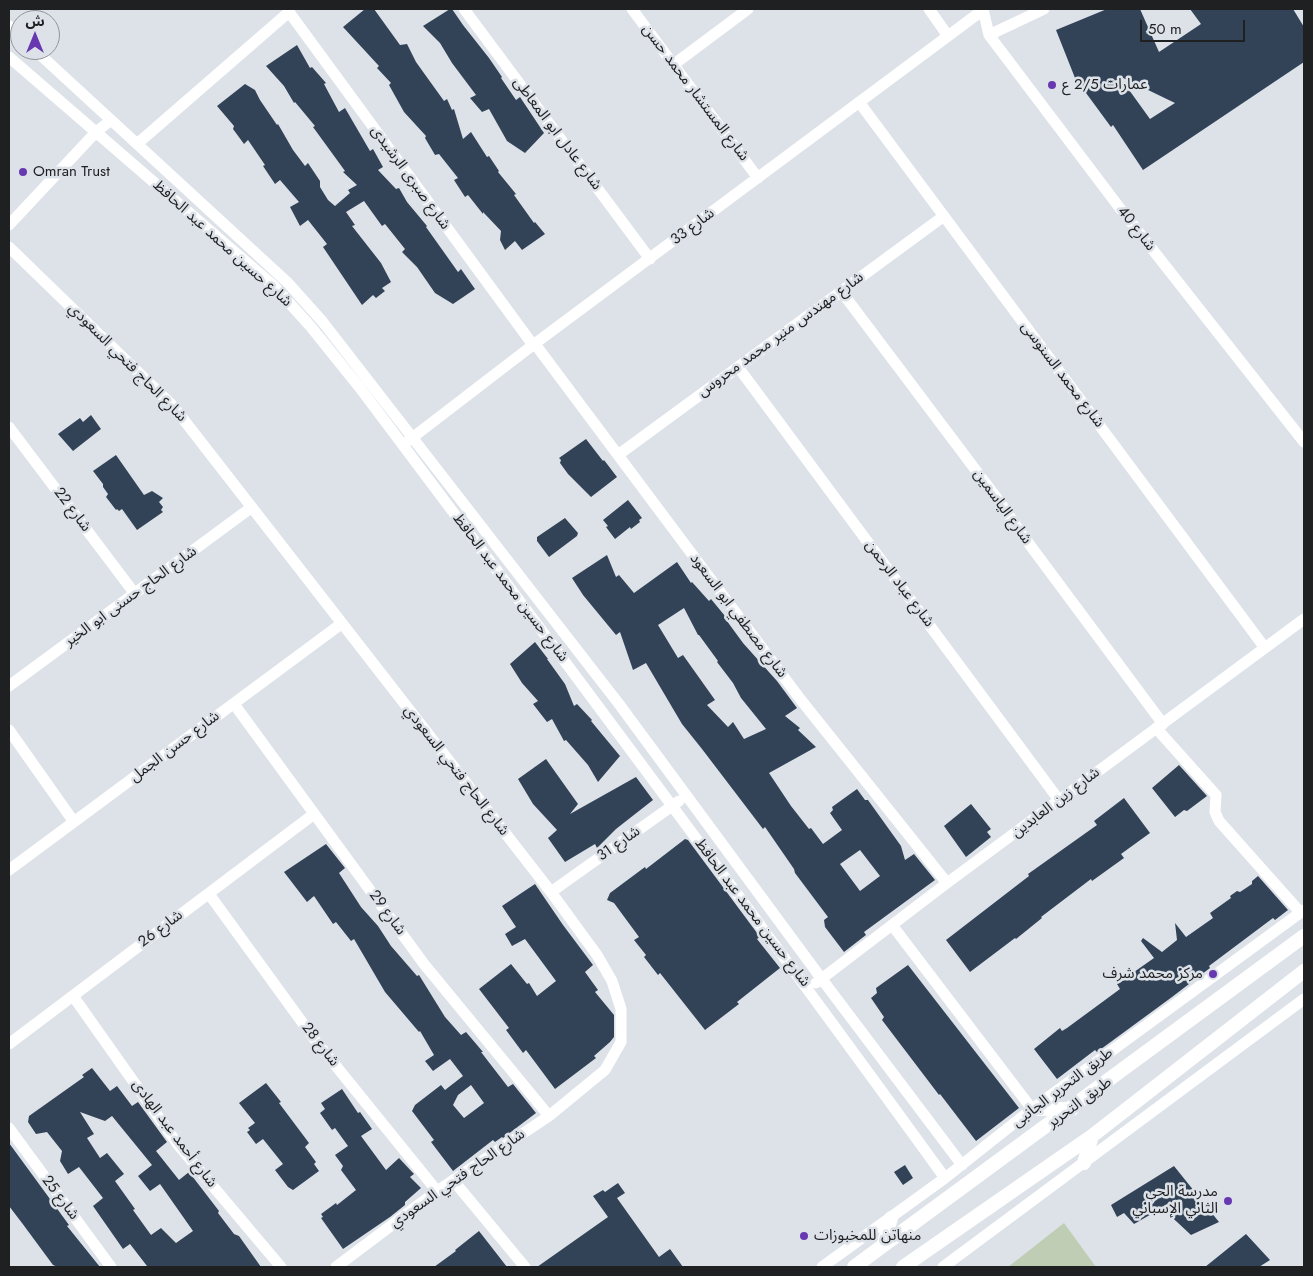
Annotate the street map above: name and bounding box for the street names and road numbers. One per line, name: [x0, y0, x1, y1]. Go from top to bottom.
street label: شارع المستشار محمد حسن: [638, 21, 752, 165]
street label: شارع عادل ابو المعاطى: [509, 74, 605, 194]
street label: شارع صبرى الرشيدى: [366, 123, 454, 233]
street label: شارع حسين محمد عبد الحافظ: [149, 177, 295, 311]
street label: شارع 40: [1113, 203, 1159, 255]
street label: شارع 33: [668, 205, 718, 249]
street label: شارع مهندس منير محمد محروس: [694, 269, 868, 401]
street label: شارع الحاج فتحي السعودي: [64, 300, 190, 426]
street label: شارع محمد السنوسى: [1016, 319, 1108, 431]
street label: شارع الياسمين: [969, 466, 1035, 548]
street label: شارع 22: [50, 484, 94, 536]
street label: شارع حسين محمد عبد الحافظ: [448, 510, 572, 666]
street label: شارع عباد الرحمن: [861, 537, 937, 631]
street label: شارع الحاج حسنى ابو الخير: [61, 543, 201, 651]
street label: شارع مصطفي ابو السعود: [685, 550, 791, 682]
street label: شارع الحاج فتحي السعودي: [400, 702, 512, 840]
street label: شارع حسن الجمل: [127, 707, 223, 787]
street label: شارع زين العابدين: [1008, 764, 1104, 842]
street label: شارع 31: [594, 823, 644, 865]
street label: شارع حسين محمد عبد الحافظ: [690, 835, 814, 991]
street label: شارع 29: [365, 887, 409, 939]
street label: شارع 26: [135, 906, 187, 952]
street label: شارع 28: [297, 1020, 343, 1070]
street label: طريق التحرير الجانبى: [1009, 1044, 1117, 1132]
street label: طريق التحرير: [1044, 1074, 1116, 1132]
street label: شارع أحمد عبد الهادى: [128, 1077, 220, 1191]
street label: شارع الحاج فتحي السعودي: [387, 1126, 529, 1232]
street label: شارع 25: [38, 1172, 82, 1224]

